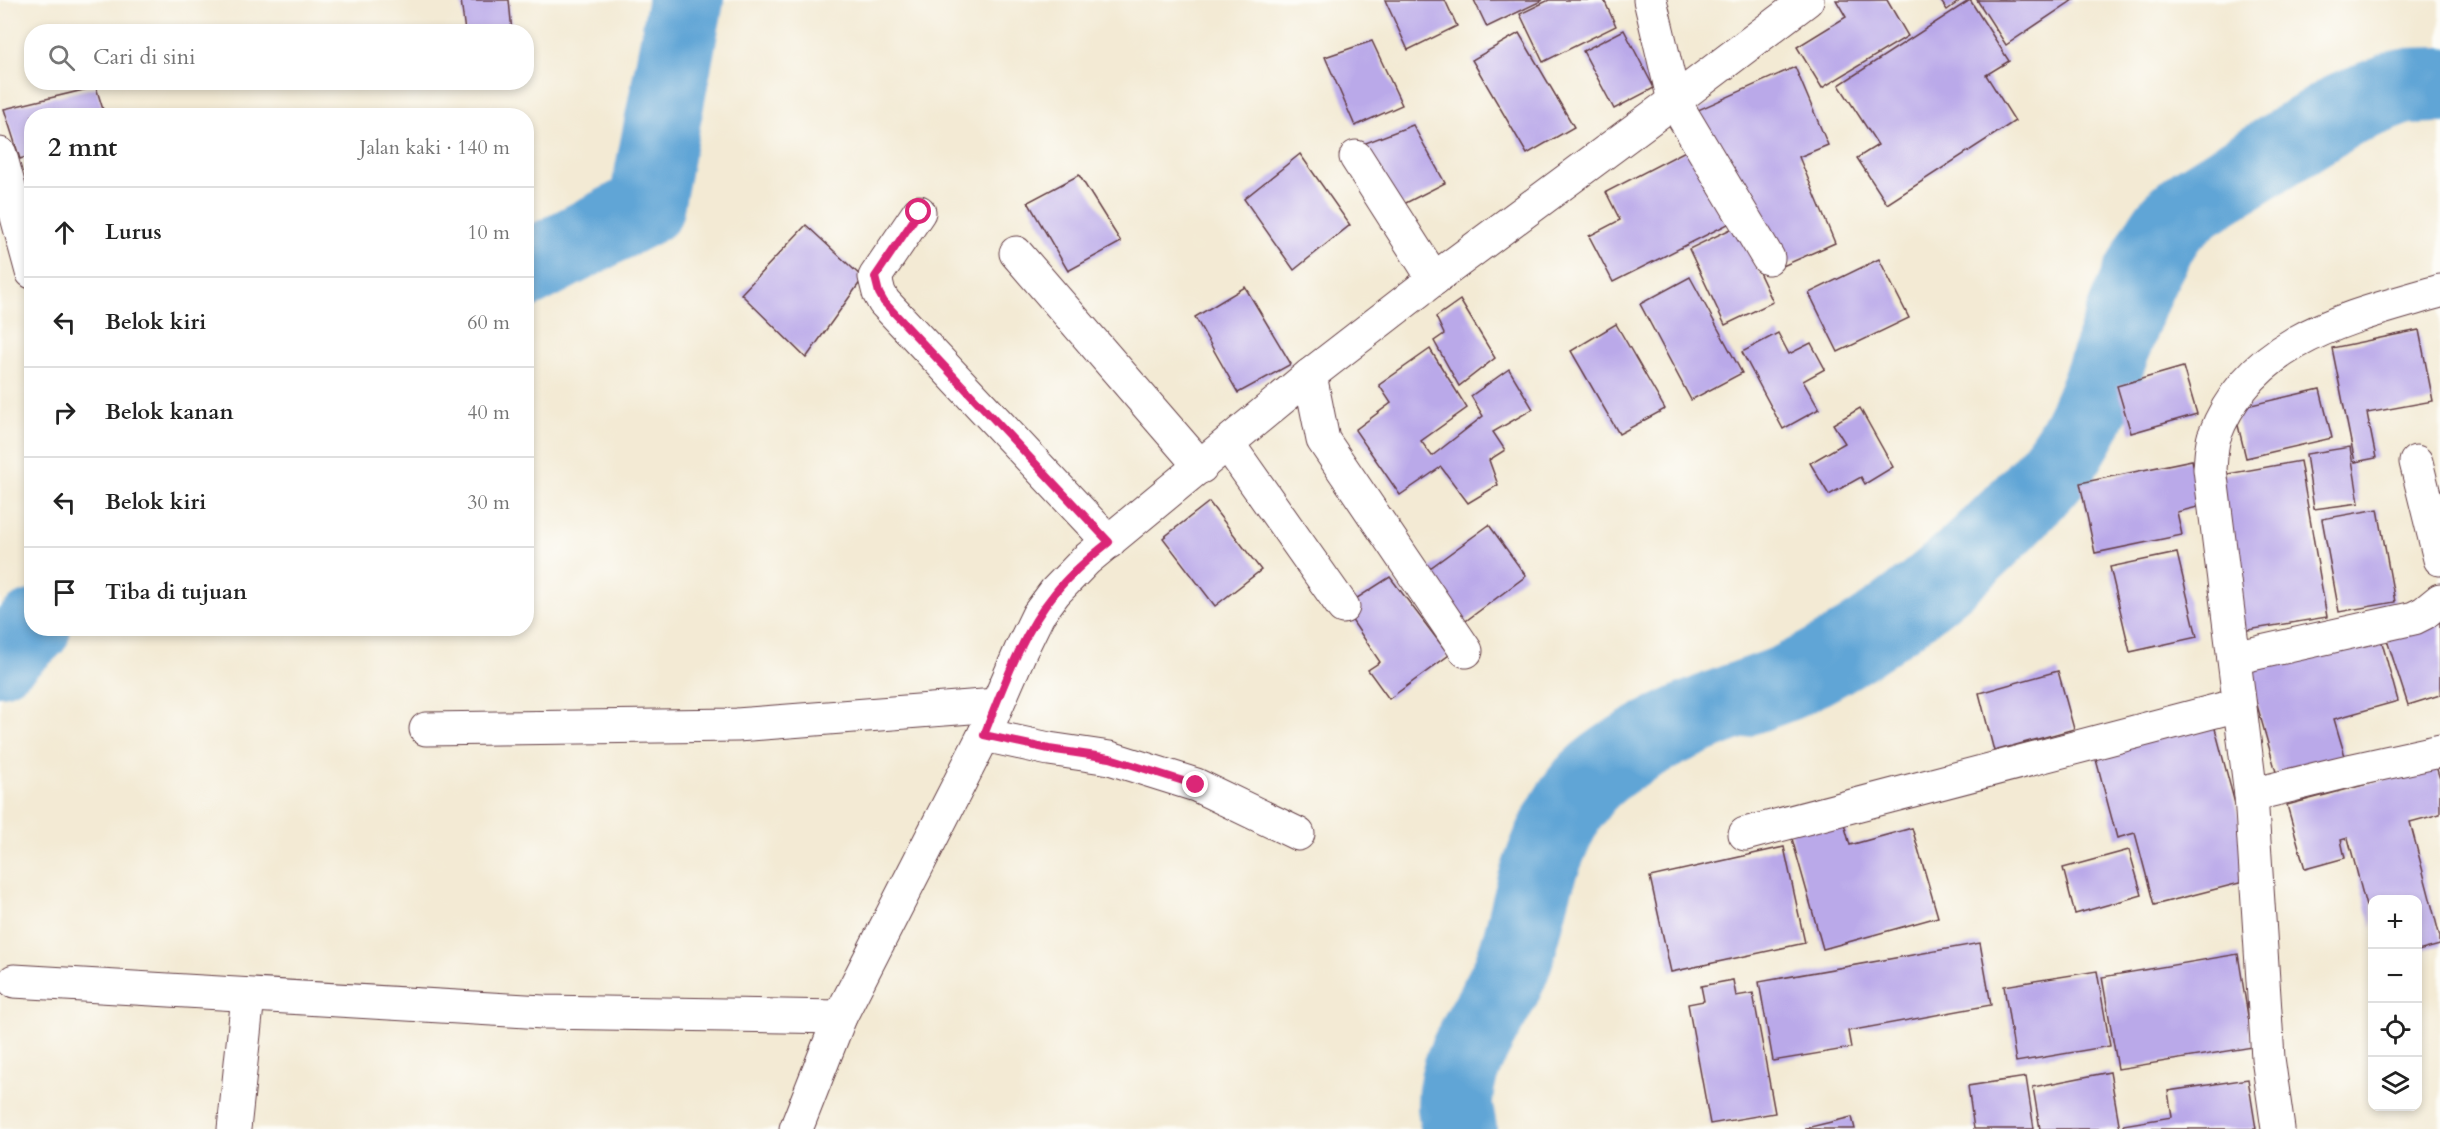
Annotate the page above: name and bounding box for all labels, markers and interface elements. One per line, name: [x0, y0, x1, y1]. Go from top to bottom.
search box: [24, 24, 534, 90]
icon: search: [45, 41, 78, 74]
text: Cari di sini: [93, 42, 196, 72]
text: 2 mnt: [48, 130, 117, 165]
text: Jalan kaki · 140 m: [360, 134, 510, 161]
route start: [905, 198, 931, 224]
icon: ahead: [48, 216, 81, 249]
text: Lurus: [105, 217, 162, 247]
text: 10 m: [467, 219, 510, 246]
icon: left: [48, 306, 81, 339]
text: Belok kiri: [105, 307, 206, 337]
text: 60 m: [467, 309, 510, 336]
icon: right: [48, 396, 81, 429]
text: Belok kanan: [105, 397, 234, 427]
text: 40 m: [467, 399, 510, 426]
icon: left: [48, 486, 81, 519]
text: Belok kiri: [105, 487, 206, 517]
text: 30 m: [467, 489, 510, 516]
icon: arrive: [48, 576, 81, 609]
text: Tiba di tujuan: [105, 577, 247, 607]
route end: [1182, 771, 1208, 797]
map controls: [2368, 895, 2422, 1111]
button: +: [2368, 895, 2422, 949]
button: −: [2368, 949, 2422, 1003]
button: locate: [2368, 1003, 2422, 1057]
button: layers: [2368, 1057, 2422, 1111]

